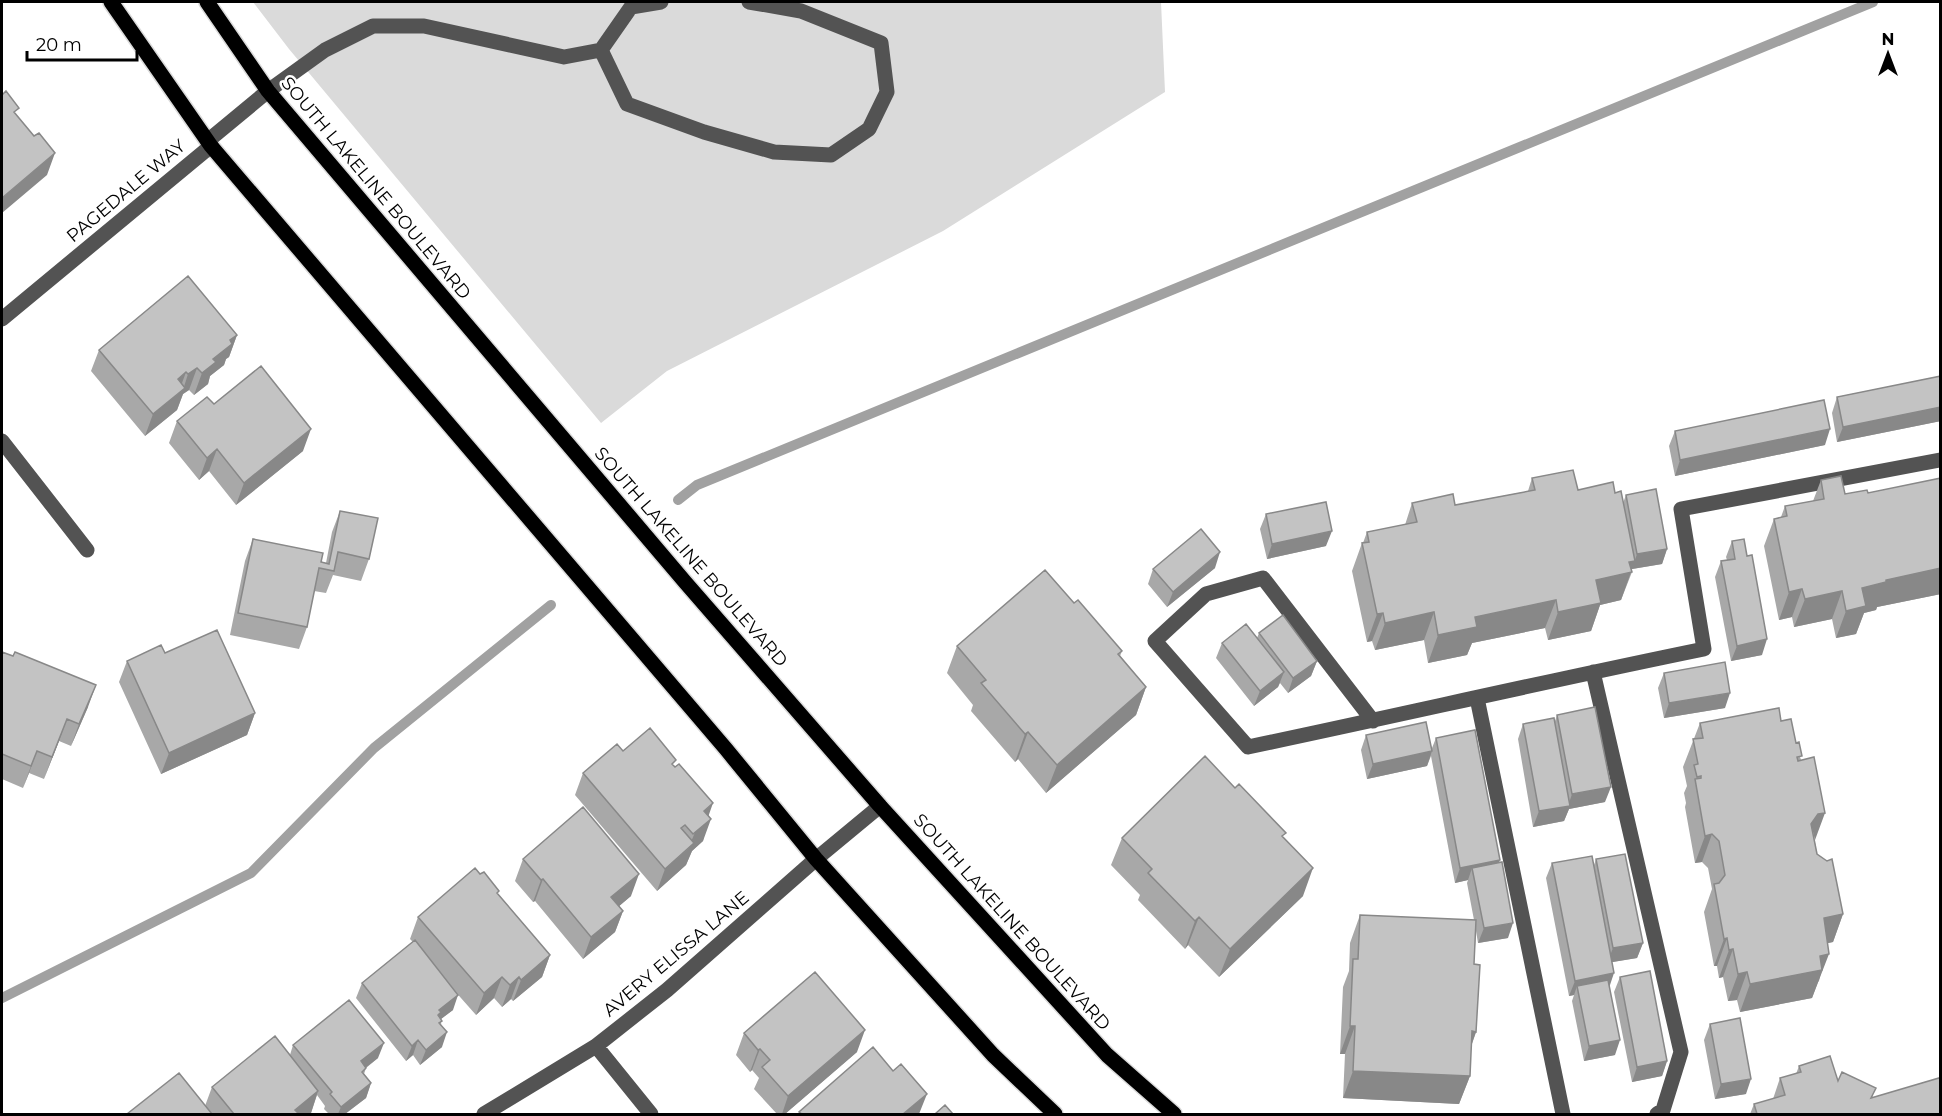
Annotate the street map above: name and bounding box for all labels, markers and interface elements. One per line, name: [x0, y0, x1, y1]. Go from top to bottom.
scale bar: [27, 24, 136, 62]
north arrow: [1858, 24, 1918, 84]
text: N: [1882, 30, 1894, 49]
text: 20 m: [36, 34, 82, 56]
street label: SOUTH LAKELINE BOULEVARD: [276, 72, 476, 304]
street label: PAGEDALE WAY: [62, 134, 190, 247]
street label: SOUTH LAKELINE BOULEVARD: [590, 443, 792, 671]
street label: SOUTH LAKELINE BOULEVARD: [909, 809, 1115, 1035]
street label: AVERY ELISSA LANE: [599, 887, 753, 1021]

